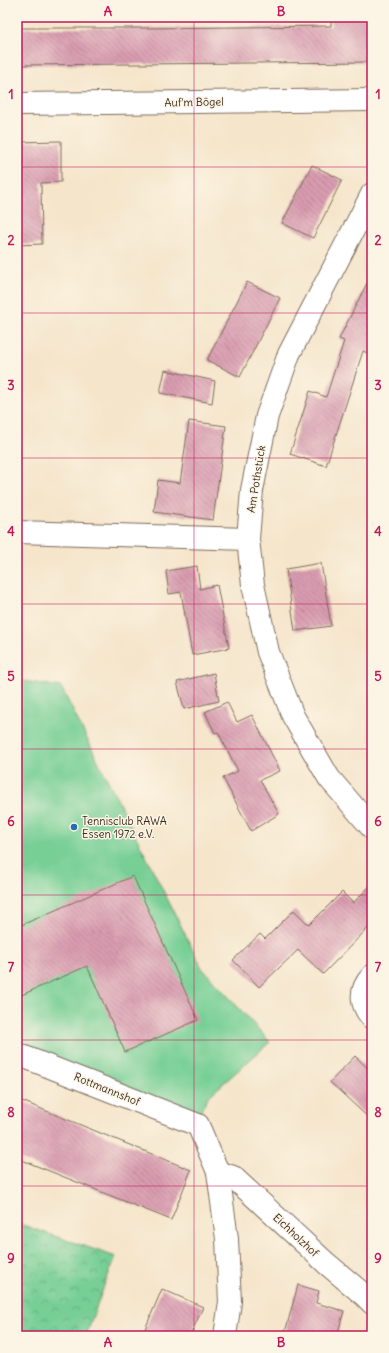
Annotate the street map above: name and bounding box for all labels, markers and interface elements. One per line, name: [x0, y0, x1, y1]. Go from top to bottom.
text: A: [104, 3, 113, 20]
text: B: [277, 3, 286, 20]
text: 1: [8, 86, 14, 103]
text: 1: [375, 86, 381, 103]
street label: Auf'm Bögel: [164, 94, 224, 110]
text: 2: [7, 232, 15, 249]
text: 2: [374, 232, 382, 249]
text: 3: [7, 377, 15, 394]
text: 3: [374, 377, 382, 394]
street label: Am Pothstück: [244, 444, 268, 514]
text: 4: [7, 523, 15, 540]
text: 4: [374, 523, 382, 540]
text: 5: [7, 668, 15, 685]
text: 5: [374, 668, 382, 685]
text: 6: [7, 813, 15, 830]
text: 6: [374, 813, 382, 830]
place label: Tennisclub RAWA Essen 1972 e.V.: [82, 814, 167, 841]
marker: Tennisclub RAWA Essen 1972 e.V.: [69, 822, 79, 832]
text: 7: [8, 959, 15, 976]
text: 7: [375, 959, 382, 976]
street label: Rottmannshof: [72, 1069, 143, 1109]
text: 8: [7, 1104, 15, 1121]
text: 8: [374, 1104, 382, 1121]
street label: Eichholzhof: [270, 1210, 322, 1260]
text: 9: [7, 1250, 15, 1267]
text: 9: [374, 1250, 382, 1267]
text: A: [104, 1334, 113, 1351]
text: B: [277, 1334, 286, 1351]

